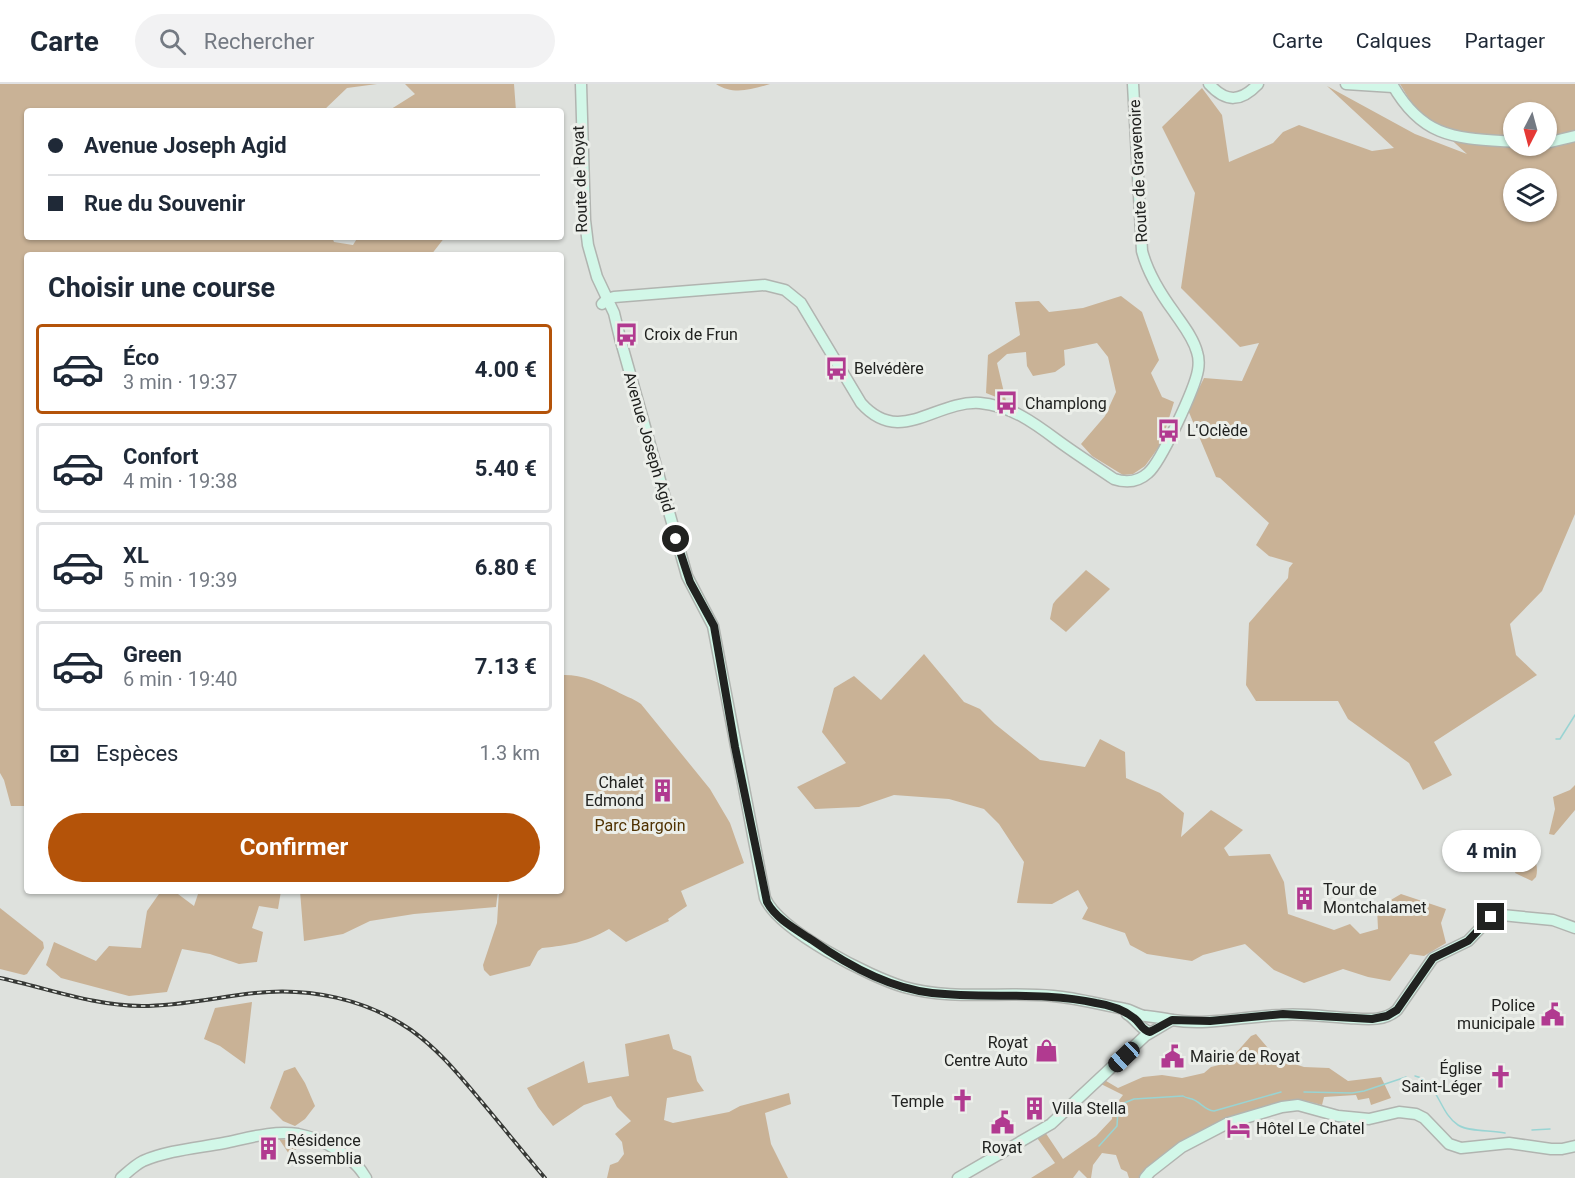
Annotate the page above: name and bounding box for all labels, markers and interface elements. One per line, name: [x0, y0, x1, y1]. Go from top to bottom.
search box: [135, 14, 555, 68]
text: Carte: [30, 25, 99, 58]
icon: search: [156, 25, 189, 58]
text: Rechercher: [204, 29, 314, 54]
text: Carte: [1272, 29, 1323, 53]
text: Calques: [1356, 29, 1431, 53]
text: Partager: [1464, 29, 1545, 53]
street label: Route de Gravenoire: [1125, 99, 1151, 243]
north arrow: [1503, 102, 1557, 156]
map controls: [1503, 102, 1557, 222]
street label: Route de Royat: [569, 125, 591, 233]
text: Avenue Joseph Agid: [84, 133, 287, 158]
button: layers: [1503, 168, 1557, 222]
text: Rue du Souvenir: [84, 191, 245, 216]
text: Choisir une course: [48, 272, 275, 304]
bus stop icon: Croix de Frun: [613, 321, 639, 347]
place label: Croix de Frun: [644, 325, 738, 344]
icon: car: [51, 342, 105, 396]
text: Éco: [123, 345, 159, 370]
bus stop icon: Belvédère: [823, 355, 849, 381]
text: 4.00 €: [475, 357, 537, 382]
place label: Belvédère: [854, 359, 924, 378]
text: 3 min · 19:37: [123, 370, 238, 394]
street label: Avenue Joseph Agid: [620, 370, 678, 514]
bus stop icon: Champlong: [994, 390, 1020, 416]
place label: Champlong: [1025, 394, 1107, 413]
bus stop icon: L'Oclède: [1156, 417, 1182, 443]
place label: L'Oclède: [1187, 421, 1248, 440]
icon: car: [51, 441, 105, 495]
text: Confort: [123, 444, 198, 469]
text: 5.40 €: [475, 456, 537, 481]
text: 4 min · 19:38: [123, 469, 238, 493]
route start: [662, 525, 689, 552]
icon: car: [51, 540, 105, 594]
text: XL: [123, 543, 149, 568]
text: 6.80 €: [475, 555, 537, 580]
text: 5 min · 19:39: [123, 568, 238, 592]
icon: car: [51, 639, 105, 693]
text: Green: [123, 642, 182, 667]
text: 7.13 €: [475, 654, 537, 679]
text: 6 min · 19:40: [123, 667, 238, 691]
icon: cash: [48, 737, 81, 770]
text: Espèces: [96, 741, 178, 766]
text: 1.3 km: [480, 741, 540, 765]
place label: Chalet Edmond: [585, 773, 644, 810]
building icon: Chalet Edmond: [649, 778, 675, 804]
button: Confirmer: [48, 813, 540, 882]
park label: Parc Bargoin: [594, 816, 686, 835]
callout: 4 min: [1442, 830, 1540, 872]
text: 4 min: [1466, 839, 1517, 863]
place label: Tour de Montchalamet: [1323, 880, 1426, 917]
building icon: Tour de Montchalamet: [1292, 885, 1318, 911]
route end: [1477, 903, 1504, 930]
place label: Police municipale: [1457, 996, 1535, 1033]
public building icon: Police municipale: [1540, 1001, 1566, 1027]
place label: Royat Centre Auto: [944, 1033, 1028, 1070]
shop icon: Royat Centre Auto: [1033, 1038, 1059, 1064]
car: [1105, 1038, 1143, 1076]
public building icon: Mairie de Royat: [1159, 1043, 1185, 1069]
place label: Mairie de Royat: [1190, 1047, 1300, 1066]
place label: Église Saint-Léger: [1401, 1059, 1483, 1096]
church icon: Église Saint-Léger: [1487, 1064, 1513, 1090]
church icon: Temple: [949, 1088, 975, 1114]
place label: Temple: [891, 1092, 944, 1111]
building icon: Villa Stella: [1021, 1095, 1047, 1121]
place label: Villa Stella: [1052, 1099, 1126, 1118]
public building icon: Royat: [989, 1109, 1015, 1135]
hotel icon: Hôtel Le Chatel: [1225, 1115, 1251, 1141]
place label: Hôtel Le Chatel: [1256, 1119, 1365, 1138]
place label: Résidence Assemblia: [287, 1131, 362, 1168]
building icon: Résidence Assemblia: [256, 1136, 282, 1162]
place label: Royat: [982, 1138, 1022, 1157]

